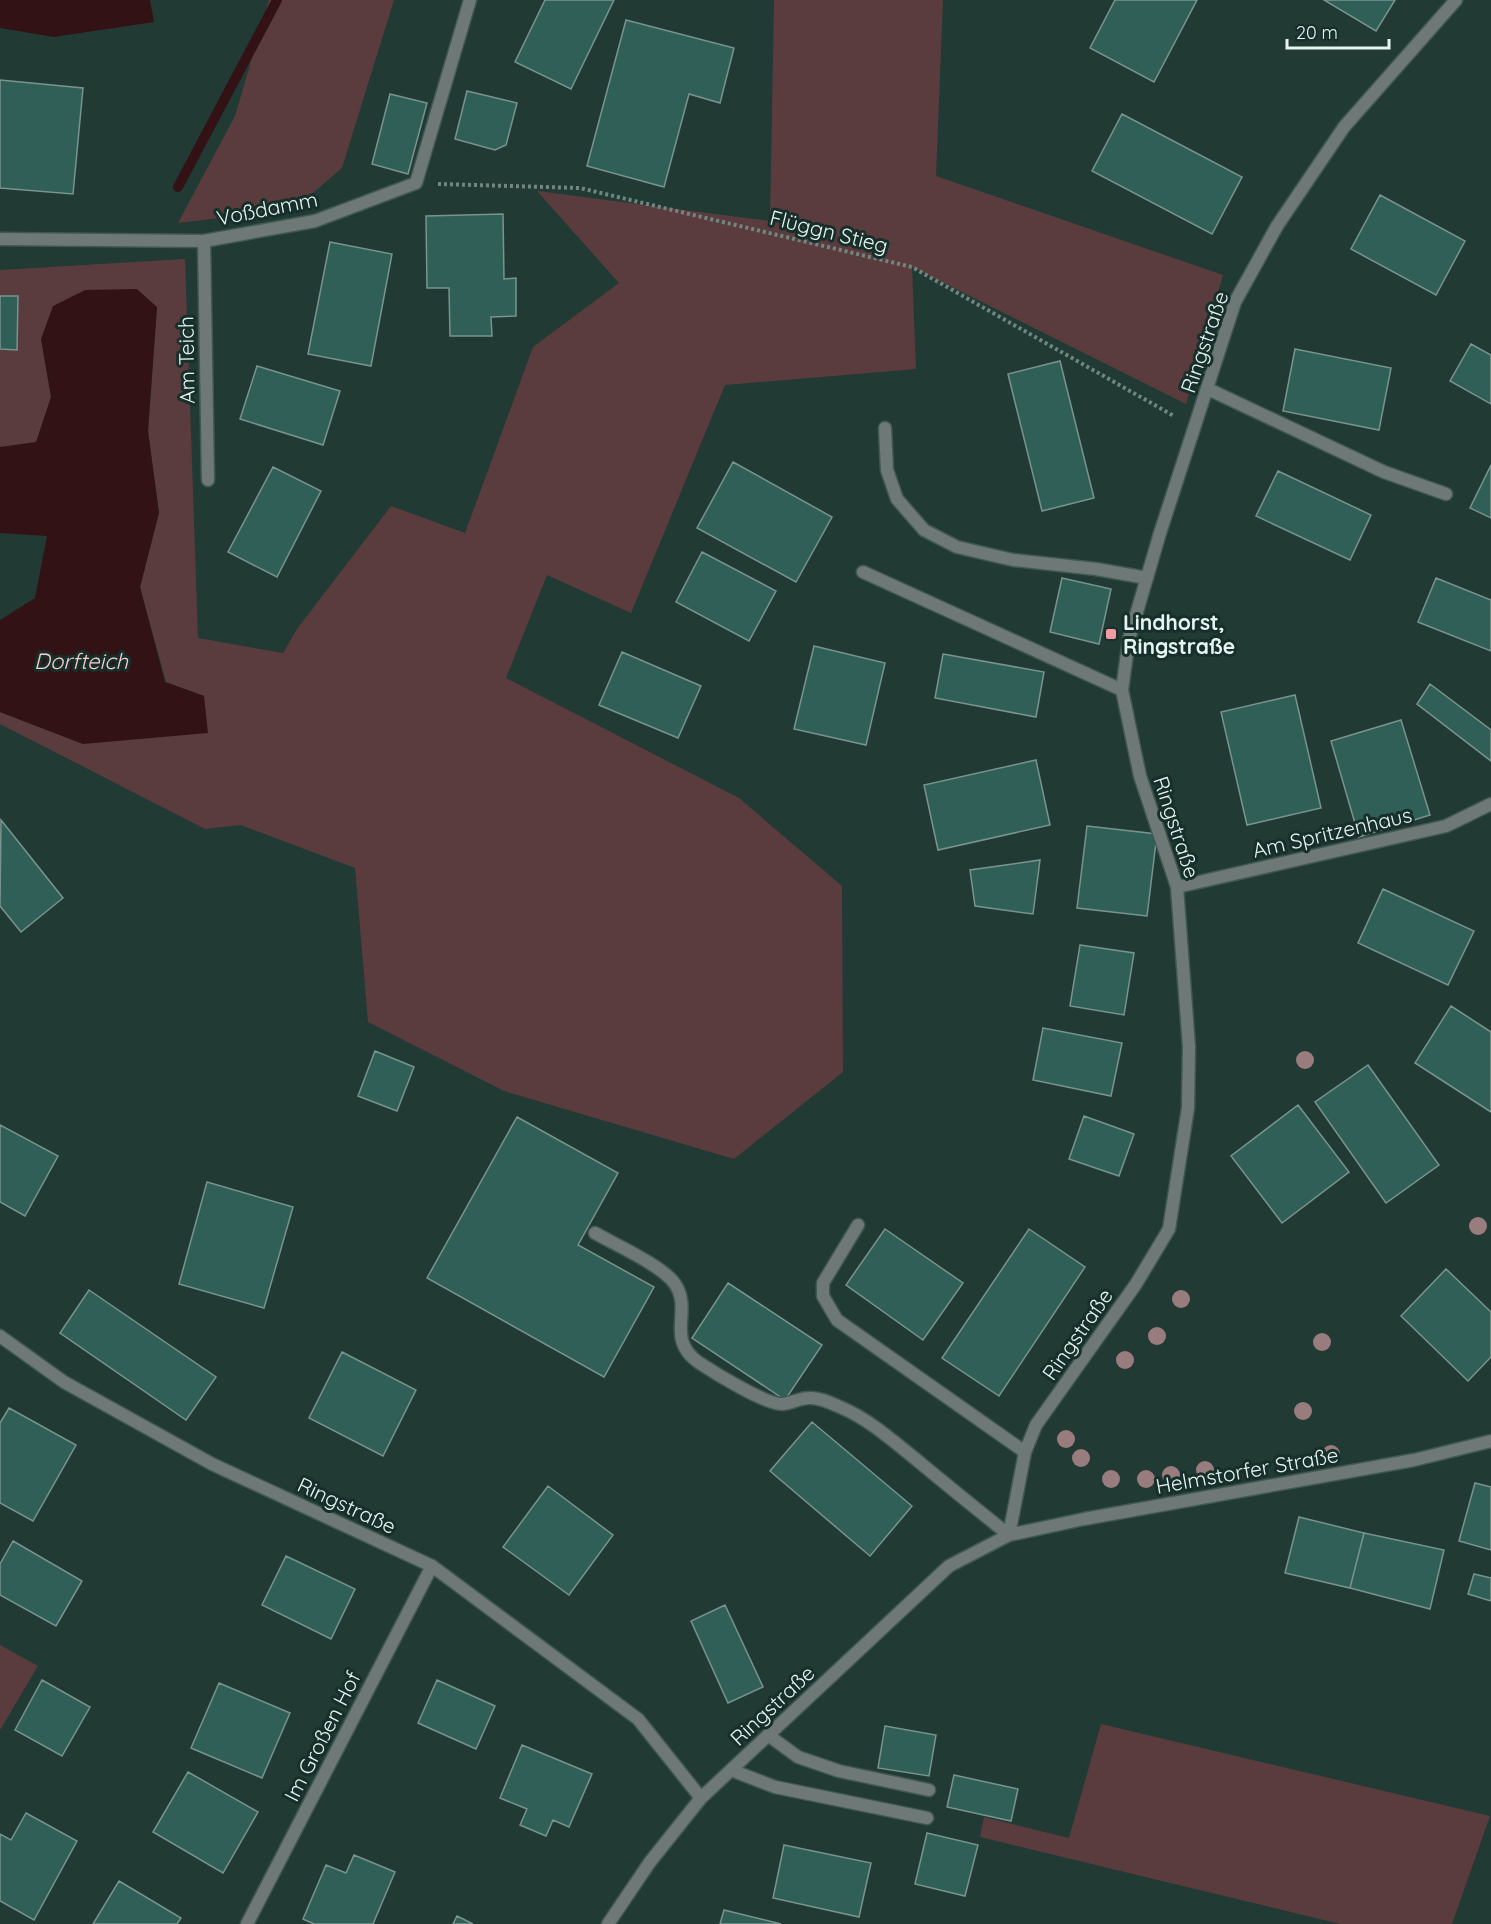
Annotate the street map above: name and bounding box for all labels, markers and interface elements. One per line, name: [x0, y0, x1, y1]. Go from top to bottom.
scale bar: [1287, 12, 1389, 50]
text: 20 m: [1296, 21, 1338, 44]
street label: Voßdamm: [214, 185, 320, 231]
street label: Flüggn Stieg: [767, 204, 891, 258]
street label: Ringstraße: [1174, 288, 1234, 396]
street label: Am Teich: [172, 316, 200, 404]
place label: Lindhorst, Ringstraße: [1123, 609, 1235, 659]
marker: Lindhorst, Ringstraße: [1104, 627, 1118, 641]
water label: Dorfteich: [34, 647, 129, 675]
street label: Ringstraße: [1148, 773, 1206, 881]
street label: Am Spritzenhaus: [1250, 801, 1414, 863]
street label: Ringstraße: [1036, 1283, 1118, 1385]
street label: Helmstorfer Straße: [1154, 1441, 1340, 1499]
street label: Ringstraße: [294, 1471, 400, 1539]
street label: Ringstraße: [724, 1659, 820, 1751]
street label: Im Großen Hof: [278, 1666, 366, 1806]

